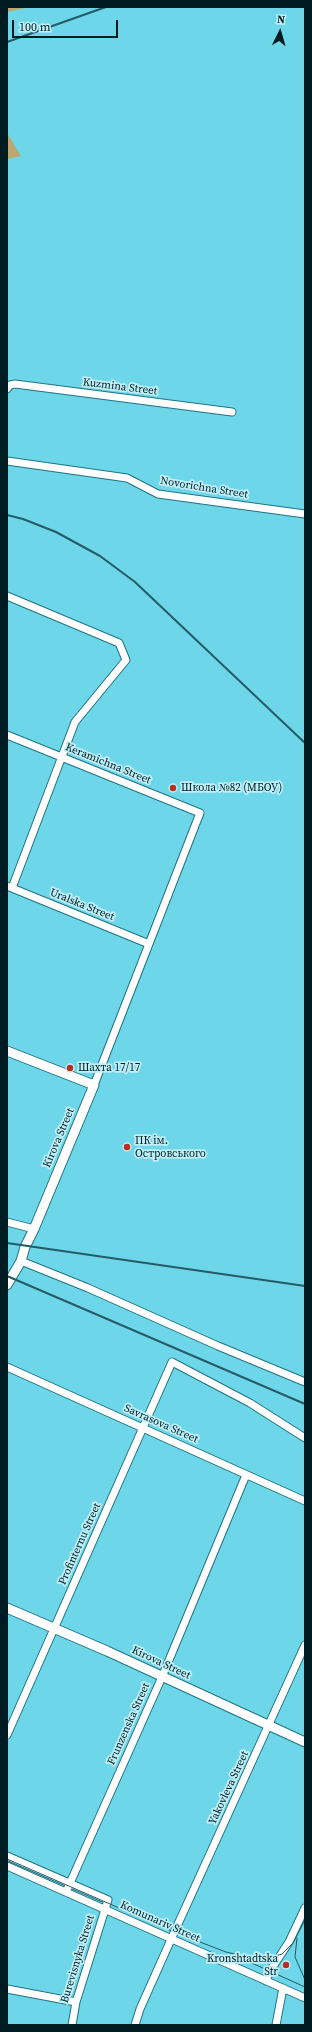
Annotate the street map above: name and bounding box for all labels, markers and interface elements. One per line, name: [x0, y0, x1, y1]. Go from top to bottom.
scale bar: [14, 12, 120, 38]
north arrow: [260, 12, 300, 52]
text: N: [276, 12, 286, 27]
text: 100 m: [19, 19, 51, 35]
street label: Kuzmina Street: [82, 376, 158, 398]
street label: Novorichna Street: [159, 475, 249, 501]
street label: Keramichna Street: [63, 741, 153, 787]
place label: Школа №82 (МБОУ): [181, 781, 282, 795]
marker: Школа №82 (МБОУ): [168, 783, 178, 793]
street label: Uralska Street: [48, 886, 116, 924]
place label: Шахта 17/17: [78, 1061, 140, 1075]
marker: Шахта 17/17: [65, 1063, 75, 1073]
street label: Kirova Street: [41, 1106, 77, 1170]
place label: ПК ім. Островського: [135, 1134, 206, 1160]
marker: ПК ім. Островського: [122, 1142, 132, 1152]
street label: Savrasova Street: [122, 1402, 200, 1446]
street label: Profinternu Street: [56, 1501, 104, 1587]
street label: Kirova Street: [130, 1644, 192, 1682]
street label: Frunzenska Street: [105, 1681, 153, 1767]
street label: Yakovleva Street: [206, 1749, 252, 1827]
street label: Komunariv Street: [118, 1898, 202, 1946]
street label: Burevisnyka Street: [58, 1913, 98, 2005]
place label: Kronshtadtska Str: [207, 1952, 278, 1978]
marker: Kronshtadtska Str: [281, 1960, 291, 1970]

